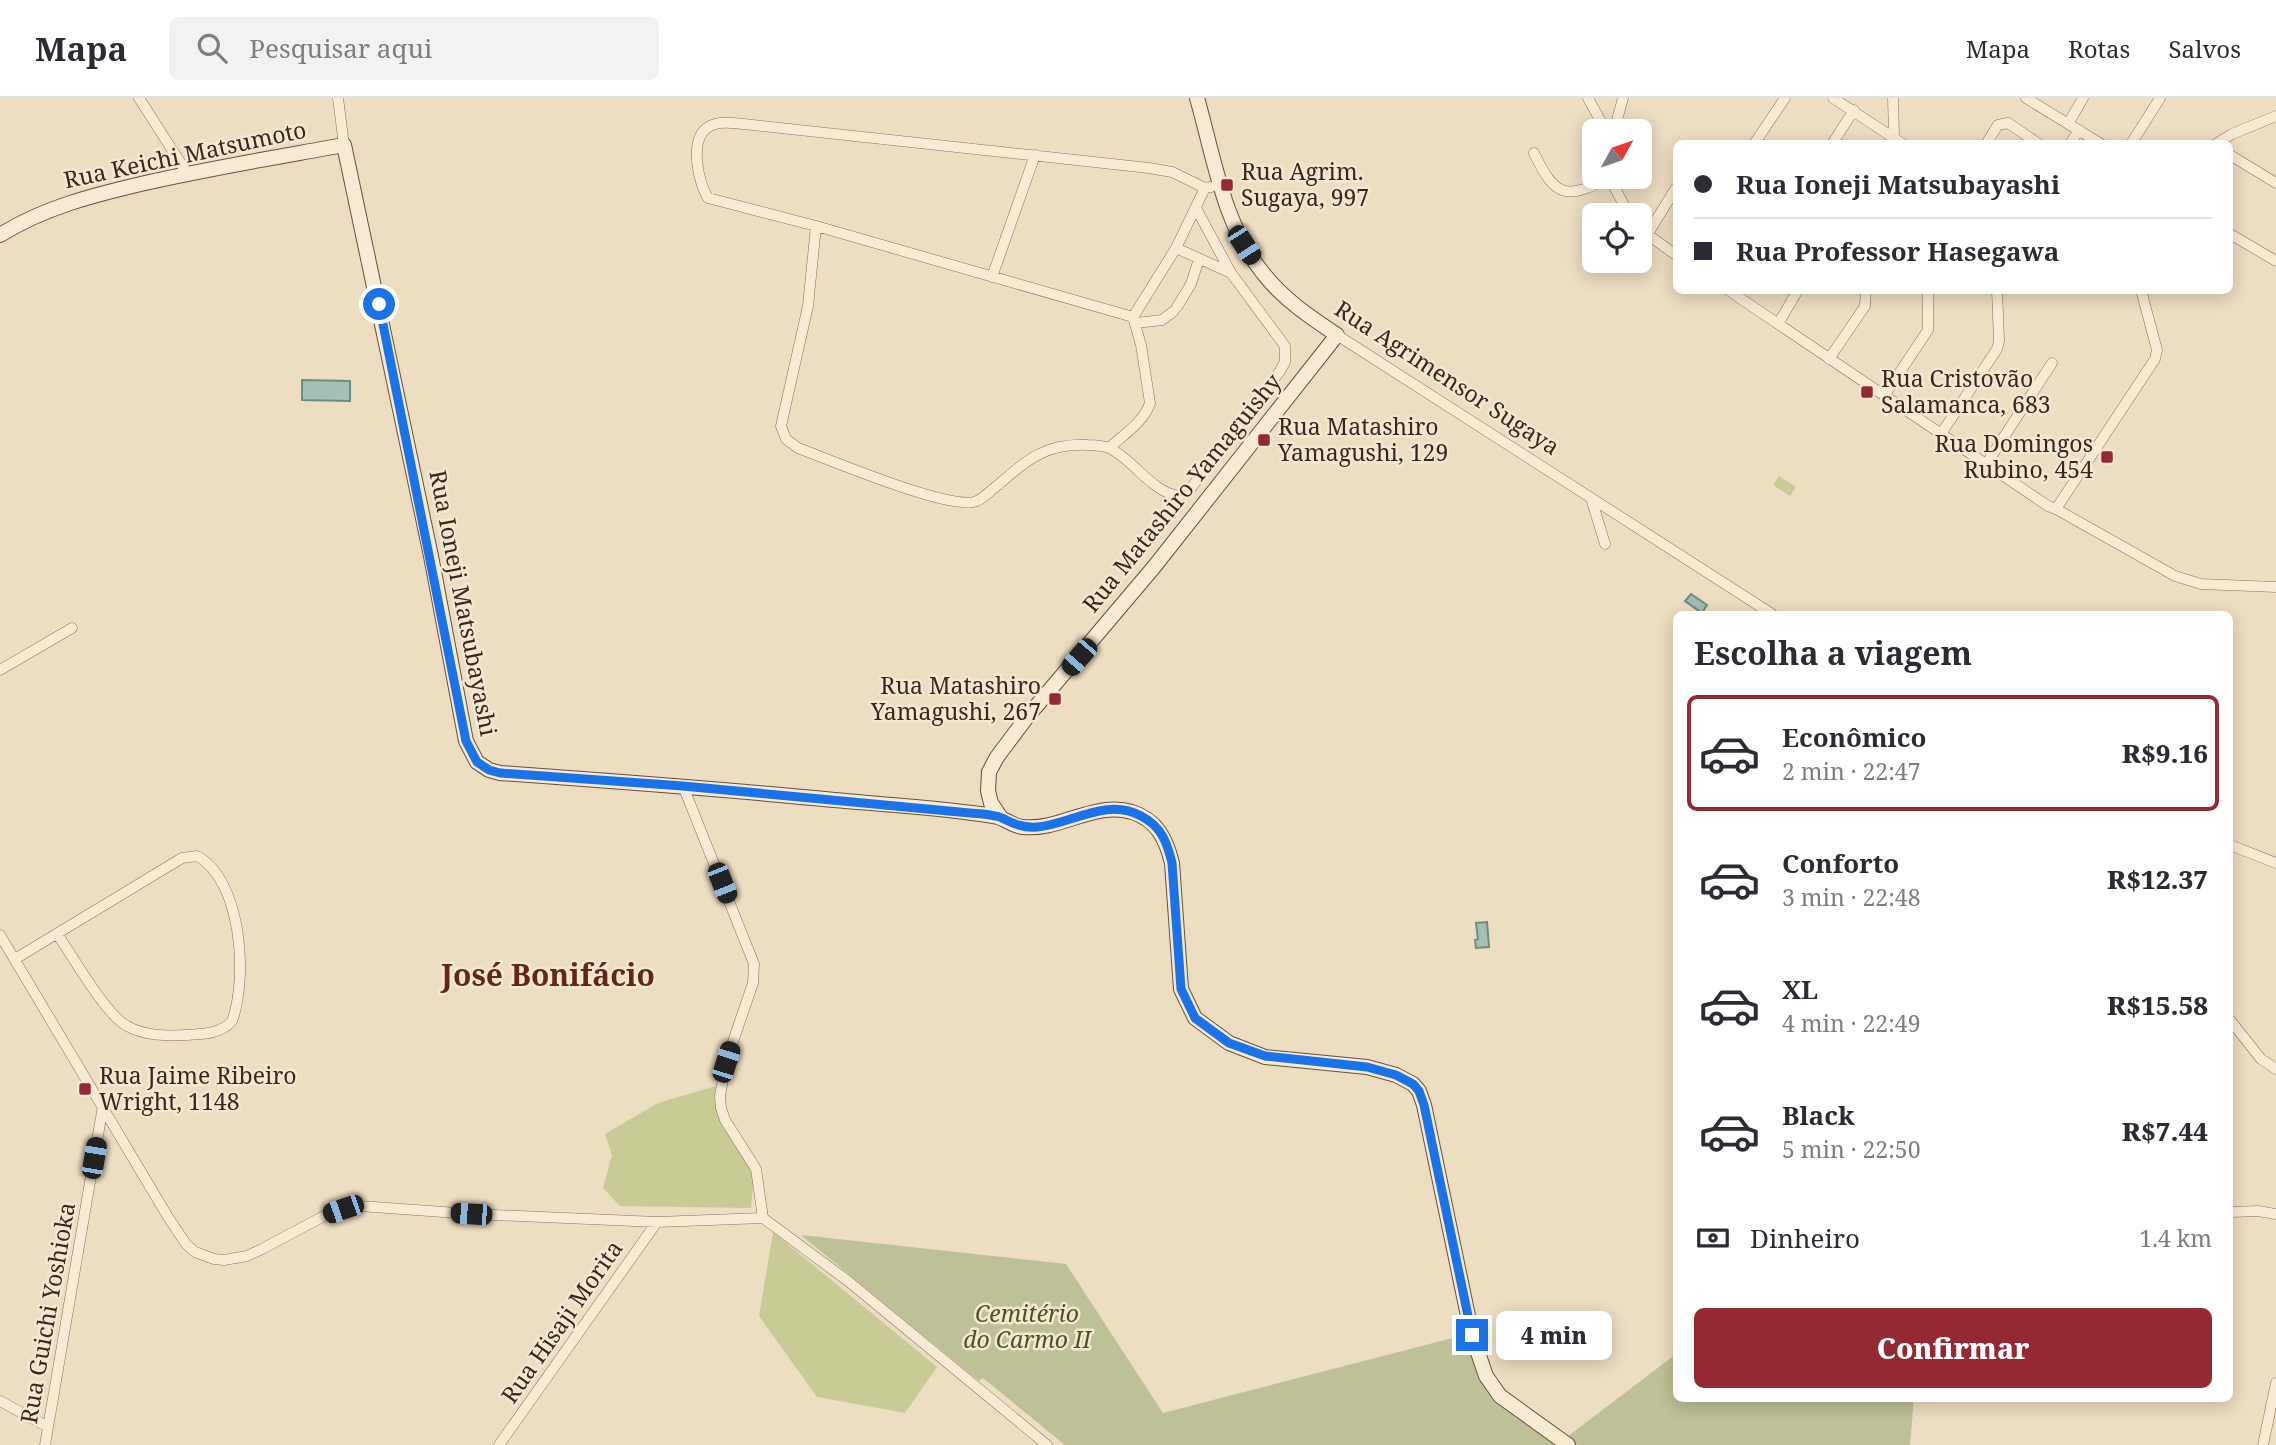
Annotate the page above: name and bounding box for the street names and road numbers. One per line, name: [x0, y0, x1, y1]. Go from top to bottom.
street label: Rua Keichi Matsumoto: [61, 113, 309, 195]
street label: Rua Agrimensor Sugaya: [1329, 292, 1566, 462]
street label: Rua Matashiro Yamaguishy: [1075, 366, 1288, 619]
street label: Rua Ioneji Matsubayashi: [422, 467, 506, 739]
street label: Rua Guichi Yoshioka: [12, 1200, 82, 1426]
street label: Rua Hisaji Morita: [493, 1234, 629, 1409]

